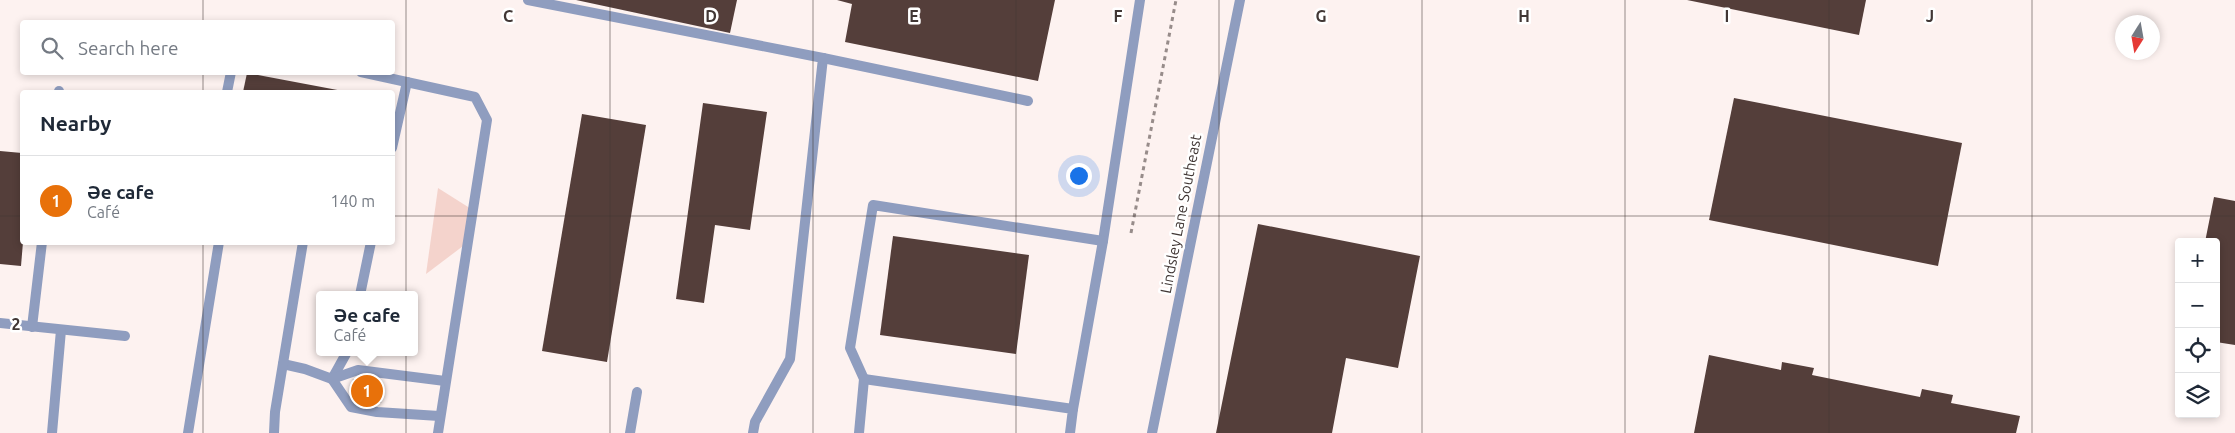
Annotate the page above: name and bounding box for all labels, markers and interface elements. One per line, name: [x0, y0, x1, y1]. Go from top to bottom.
text: C: [503, 7, 513, 25]
text: D: [705, 7, 717, 25]
text: E: [909, 7, 919, 25]
text: F: [1114, 7, 1123, 25]
text: G: [1315, 7, 1327, 25]
text: H: [1518, 7, 1530, 25]
text: I: [1725, 7, 1729, 25]
text: J: [1926, 7, 1934, 25]
north arrow: [2115, 15, 2160, 60]
search box: [20, 20, 395, 75]
icon: search: [38, 34, 66, 62]
text: Search here: [78, 37, 178, 59]
text: Nearby: [40, 111, 111, 135]
street label: Lindsley Lane Southeast: [1157, 133, 1204, 295]
your location: [1066, 163, 1092, 189]
text: əe cafe: [87, 181, 154, 203]
text: 1: [51, 192, 61, 210]
text: 140 m: [330, 192, 375, 210]
text: Café: [87, 203, 120, 221]
map controls: [2175, 238, 2220, 418]
button: +: [2175, 238, 2220, 283]
button: −: [2175, 283, 2220, 328]
popup: [316, 291, 418, 356]
text: əe cafe: [333, 304, 401, 326]
text: 2: [11, 315, 21, 333]
text: Café: [333, 326, 366, 344]
button: locate: [2175, 328, 2220, 373]
pin: 1: [351, 372, 383, 410]
button: layers: [2175, 373, 2220, 418]

